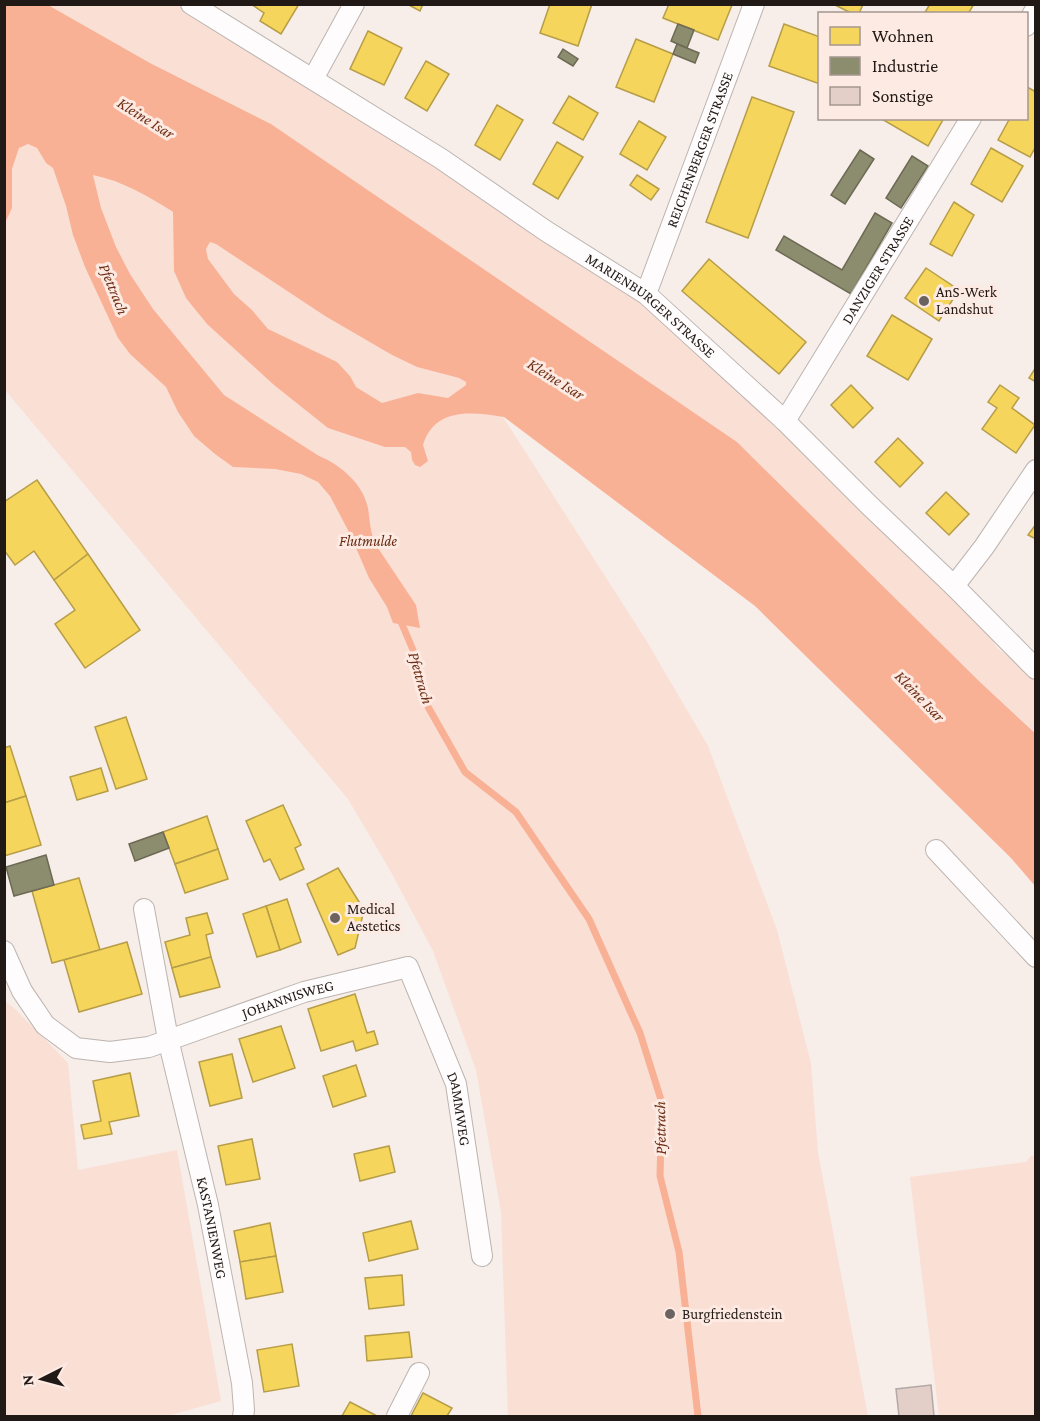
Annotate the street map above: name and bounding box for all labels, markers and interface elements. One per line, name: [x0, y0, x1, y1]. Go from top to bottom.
legend: [818, 12, 1028, 120]
text: Wohnen: [872, 26, 934, 46]
text: Industrie: [872, 56, 938, 76]
street label: REICHENBERGER STRASSE: [664, 70, 736, 230]
text: Sonstige: [872, 86, 933, 106]
water label: Kleine Isar: [115, 94, 178, 142]
street label: DANZIGER STRASSE: [839, 213, 917, 327]
street label: MARIENBURGER STRASSE: [583, 250, 718, 361]
water label: Pfettrach: [95, 261, 132, 318]
place label: AnS-Werk Landshut: [936, 284, 998, 317]
marker: AnS-Werk Landshut: [917, 294, 931, 308]
water label: Kleine Isar: [525, 355, 588, 403]
park label: Flutmulde: [339, 533, 397, 549]
water label: Pfettrach: [404, 650, 437, 707]
water label: Kleine Isar: [892, 667, 948, 725]
place label: Medical Aestetics: [347, 901, 401, 934]
marker: Medical Aestetics: [328, 911, 342, 925]
street label: JOHANNISWEG: [238, 977, 335, 1023]
street label: DAMMWEG: [444, 1070, 473, 1147]
water label: Pfettrach: [651, 1101, 670, 1155]
street label: KASTANIENWEG: [193, 1175, 230, 1280]
place label: Burgfriedenstein: [682, 1306, 783, 1323]
marker: Burgfriedenstein: [663, 1307, 677, 1321]
north arrow: [12, 1349, 72, 1409]
text: N: [19, 1374, 37, 1387]

